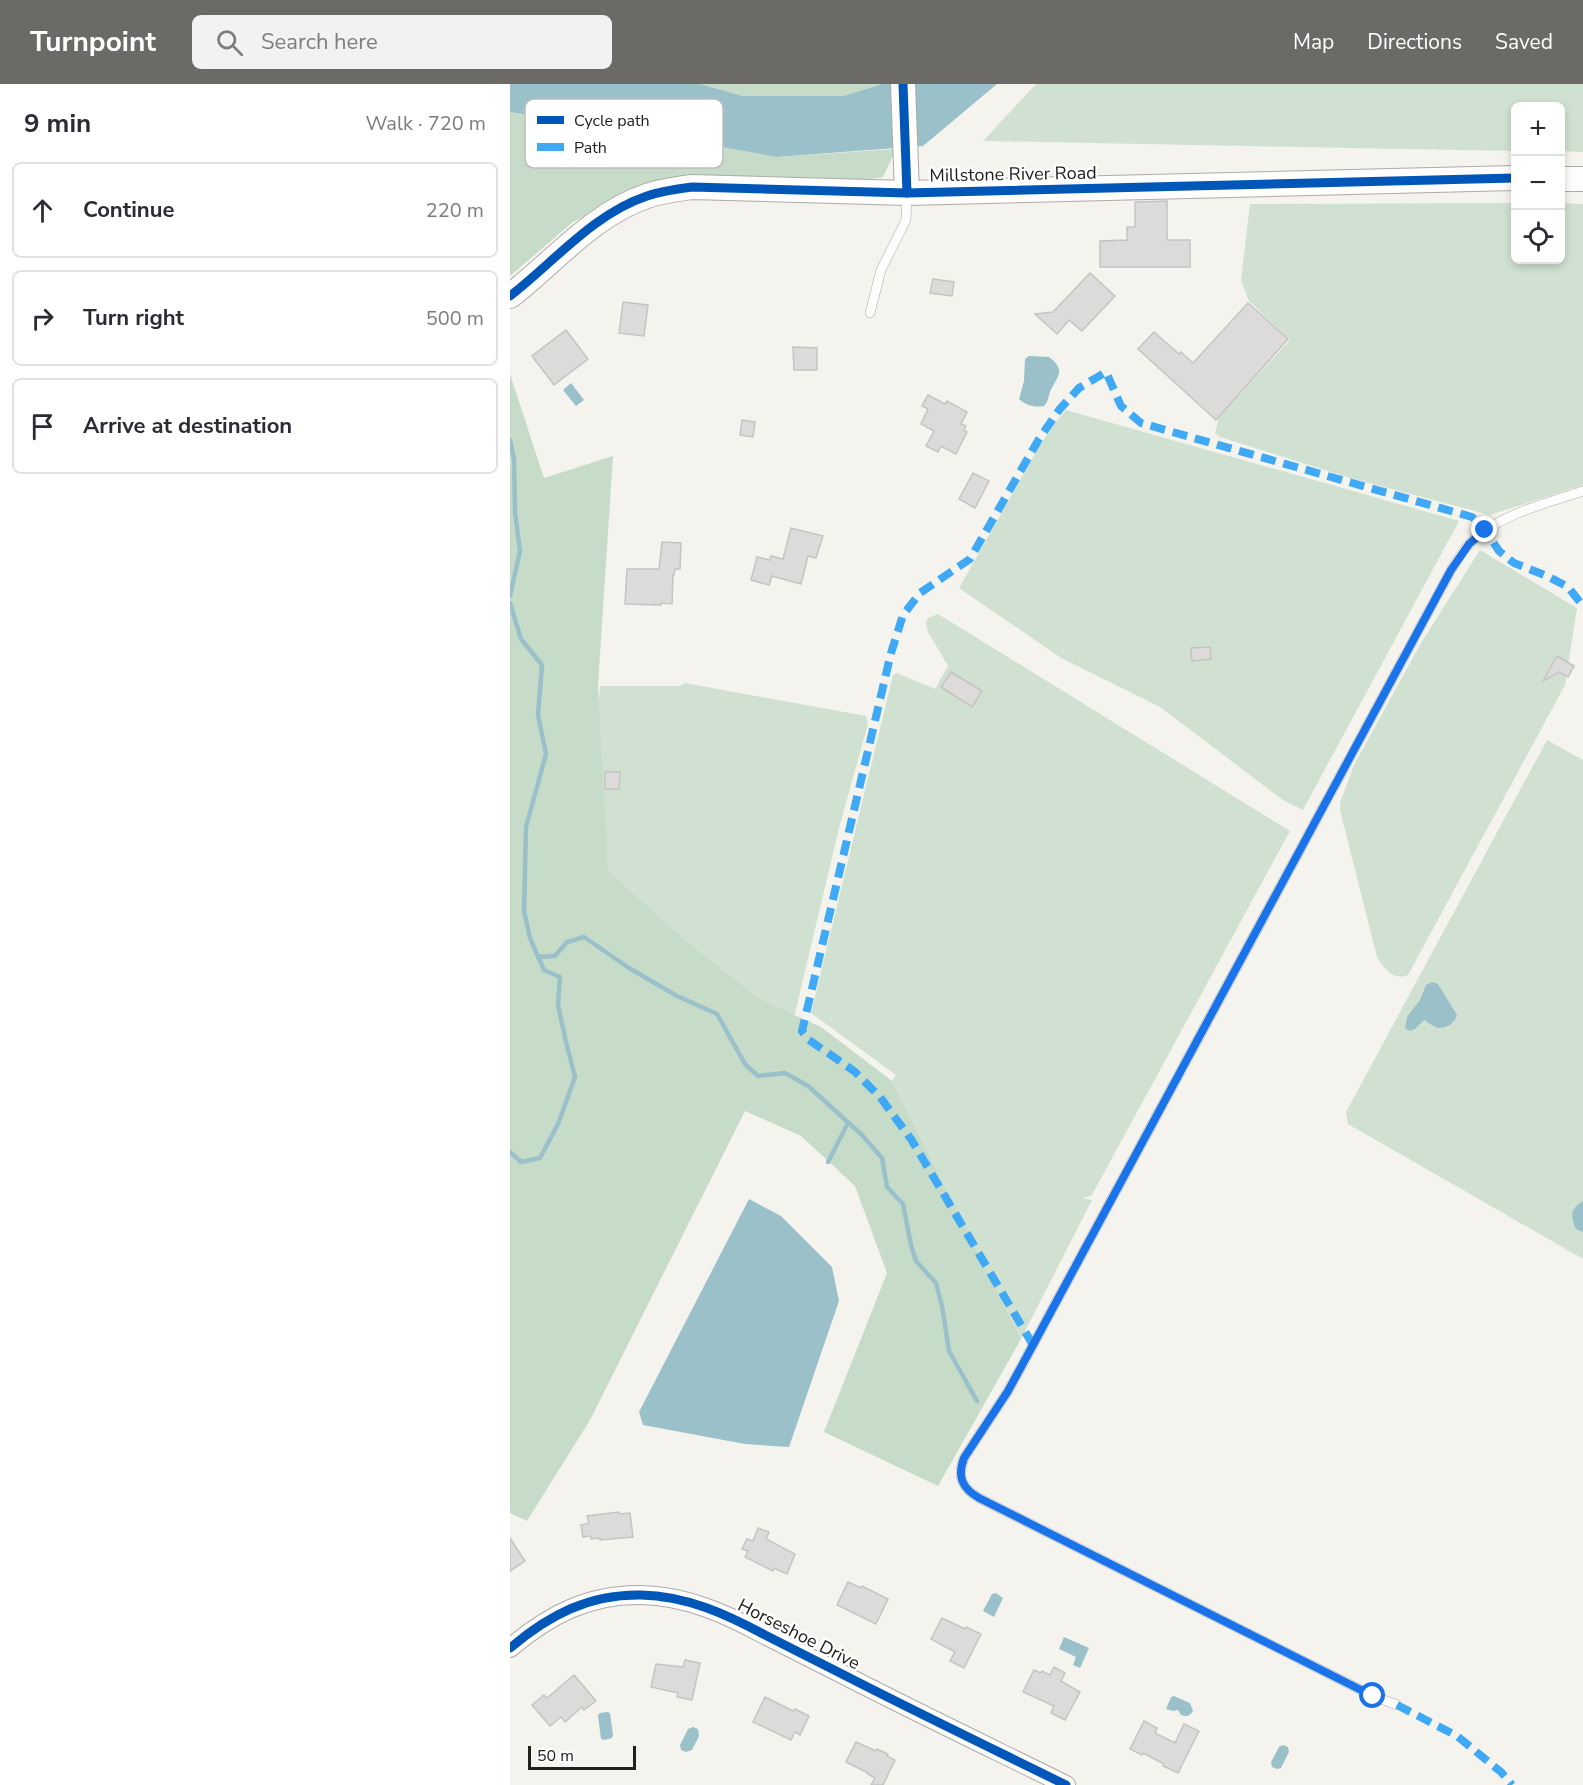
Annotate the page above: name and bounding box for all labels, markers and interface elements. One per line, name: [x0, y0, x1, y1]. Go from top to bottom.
search box: [192, 15, 612, 69]
text: Turnpoint: [30, 23, 156, 61]
icon: search: [213, 26, 246, 59]
text: Search here: [261, 27, 378, 57]
text: Map: [1293, 28, 1334, 56]
text: Directions: [1367, 28, 1462, 56]
text: Saved: [1495, 28, 1553, 56]
legend: [525, 99, 723, 168]
map controls: [1511, 102, 1565, 264]
button: +: [1511, 102, 1565, 156]
text: 9 min: [24, 106, 91, 141]
text: Walk · 720 m: [366, 110, 486, 137]
text: Cycle path: [574, 110, 650, 132]
text: Path: [574, 137, 607, 159]
button: −: [1511, 156, 1565, 210]
street label: Millstone River Road: [929, 161, 1097, 187]
icon: ahead: [26, 194, 59, 227]
text: Continue: [83, 195, 174, 225]
text: 220 m: [426, 197, 484, 224]
button: locate: [1511, 210, 1565, 264]
icon: right: [26, 302, 59, 335]
text: Turn right: [83, 303, 184, 333]
text: 500 m: [426, 305, 484, 332]
icon: arrive: [26, 410, 59, 443]
text: Arrive at destination: [83, 411, 292, 441]
route end: [1471, 516, 1497, 542]
street label: Horseshoe Drive: [734, 1593, 864, 1675]
route start: [1359, 1682, 1385, 1708]
scale bar: [528, 1743, 636, 1770]
text: 50 m: [537, 1745, 574, 1767]

